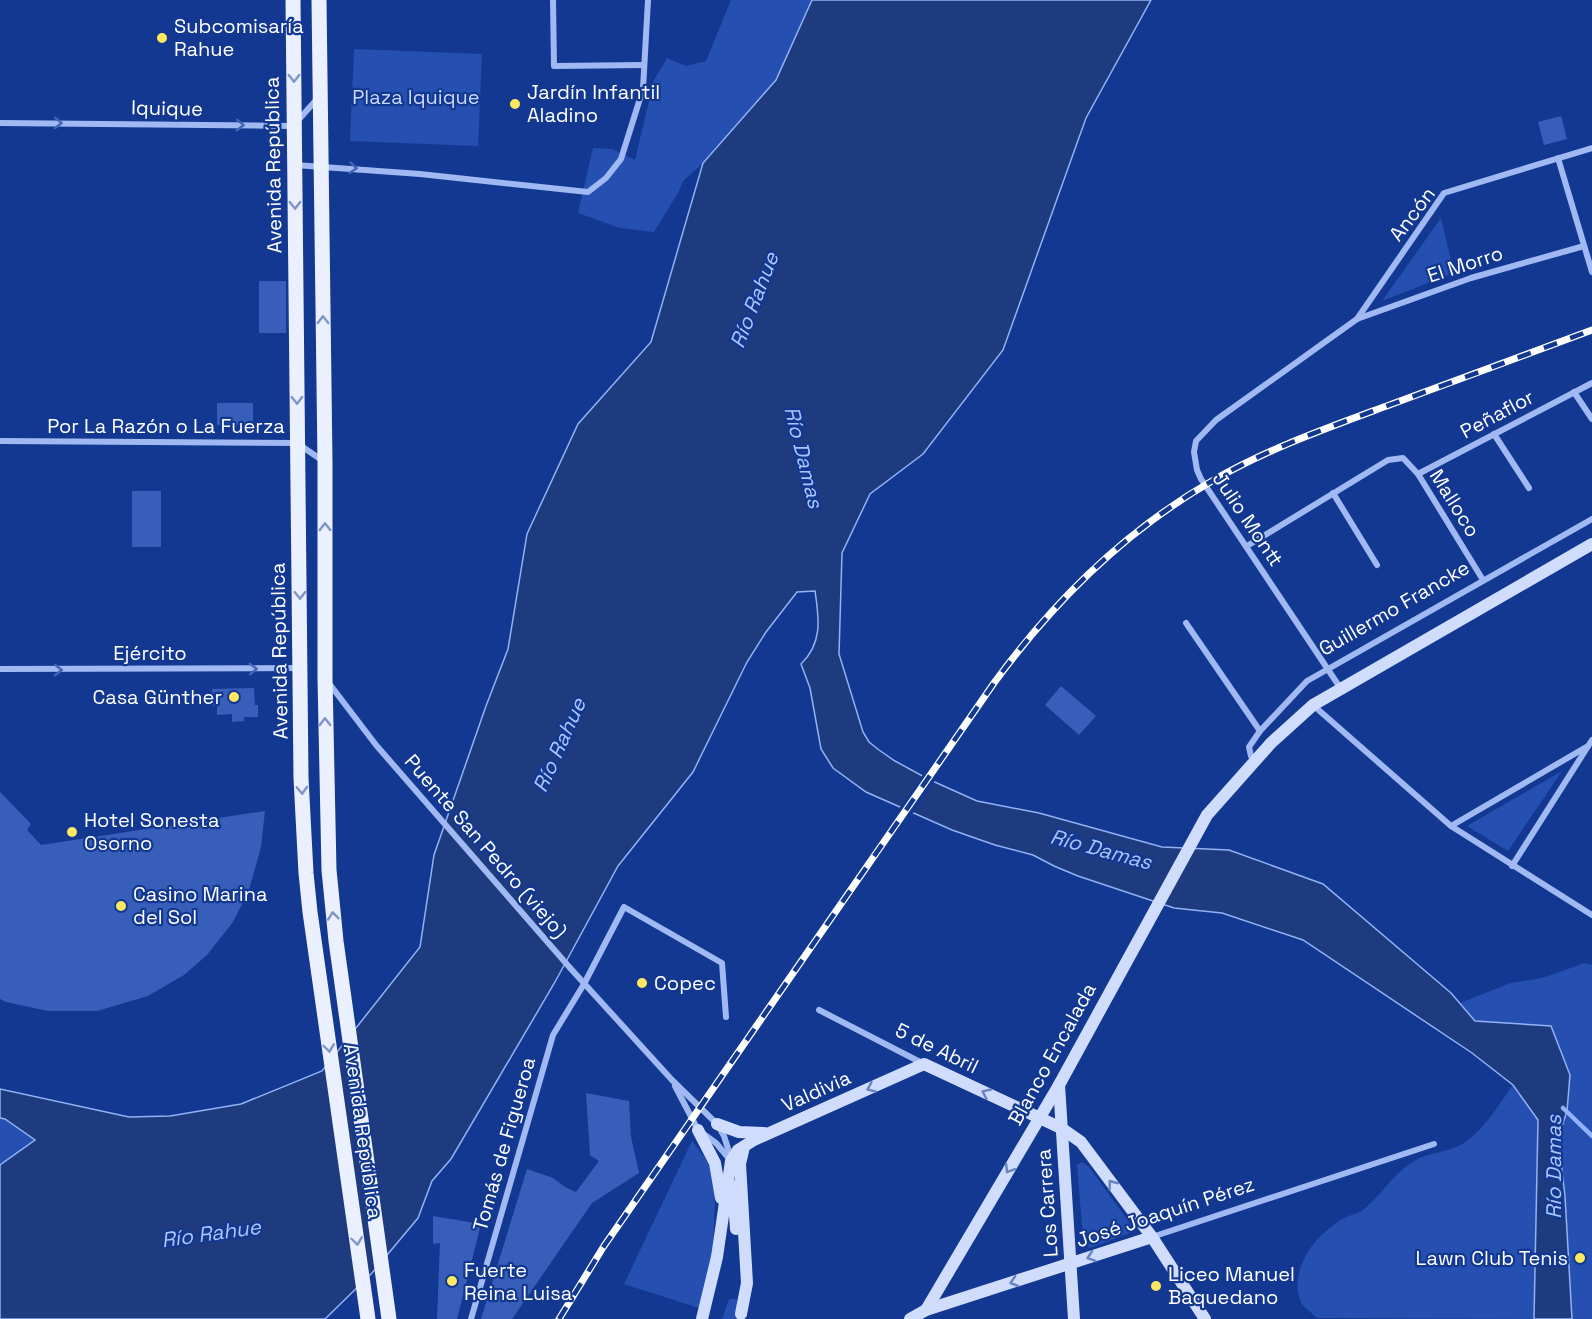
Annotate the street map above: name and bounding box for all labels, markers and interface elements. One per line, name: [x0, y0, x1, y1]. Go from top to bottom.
place label: Subcomisaría Rahue: [174, 13, 304, 62]
marker: Subcomisaría Rahue: [155, 31, 169, 45]
one-way arrow: [287, 74, 300, 83]
street label: Avenida República: [258, 76, 288, 254]
place label: Jardín Infantil Aladino: [527, 79, 660, 128]
park label: Plaza Iquique: [352, 84, 480, 110]
street label: Iquique: [131, 94, 203, 122]
marker: Jardín Infantil Aladino: [508, 97, 522, 111]
one-way arrow: [54, 117, 63, 129]
one-way arrow: [235, 119, 244, 131]
one-way arrow: [348, 161, 357, 174]
street label: Ancón: [1383, 182, 1441, 246]
one-way arrow: [289, 201, 301, 210]
street label: El Morro: [1424, 240, 1506, 288]
water label: Río Rahue: [723, 247, 785, 352]
one-way arrow: [317, 315, 329, 324]
street label: Peñaflor: [1456, 384, 1538, 444]
one-way arrow: [290, 396, 303, 405]
water label: Río Damas: [778, 403, 830, 512]
street label: Por La Razón o La Fuerza: [47, 413, 285, 439]
street label: Malloco: [1424, 464, 1486, 542]
street label: Julio Montt: [1207, 467, 1289, 571]
one-way arrow: [319, 522, 331, 531]
street label: Guillermo Francke: [1314, 554, 1474, 662]
street label: Avenida República: [264, 562, 294, 740]
one-way arrow: [294, 591, 306, 600]
street label: Ejército: [113, 640, 187, 666]
one-way arrow: [249, 663, 258, 675]
one-way arrow: [54, 664, 63, 676]
place label: Casa Günther: [92, 684, 222, 710]
marker: Casa Günther: [227, 690, 241, 704]
water label: Río Rahue: [526, 692, 592, 796]
one-way arrow: [319, 717, 332, 726]
street label: Puente San Pedro (viejo): [399, 749, 573, 943]
one-way arrow: [295, 786, 308, 795]
place label: Hotel Sonesta Osorno: [84, 807, 219, 856]
water label: Río Damas: [1047, 823, 1156, 876]
marker: Hotel Sonesta Osorno: [65, 825, 79, 839]
place label: Casino Marina del Sol: [133, 881, 267, 930]
marker: Casino Marina del Sol: [114, 899, 128, 913]
one-way arrow: [327, 912, 340, 921]
place label: Copec: [654, 970, 716, 996]
marker: Copec: [635, 976, 649, 990]
street label: Blanco Encalada: [1002, 978, 1102, 1130]
street label: 5 de Abril: [891, 1017, 983, 1079]
street label: Avenida República: [338, 1042, 388, 1220]
one-way arrow: [323, 1044, 335, 1053]
street label: Tomás de Figueroa: [467, 1054, 541, 1234]
street label: Valdivia: [777, 1064, 855, 1118]
one-way arrow: [866, 1080, 877, 1092]
one-way arrow: [982, 1089, 993, 1101]
water label: Río Damas: [1540, 1114, 1567, 1219]
street label: Los Carrera: [1030, 1148, 1064, 1258]
one-way arrow: [1005, 1163, 1017, 1173]
street label: José Joaquín Pérez: [1072, 1171, 1258, 1253]
one-way arrow: [1109, 1180, 1120, 1191]
water label: Río Rahue: [160, 1212, 264, 1253]
one-way arrow: [351, 1237, 363, 1246]
place label: Lawn Club Tenis: [1416, 1245, 1568, 1271]
one-way arrow: [1086, 1250, 1097, 1263]
marker: Lawn Club Tenis: [1573, 1251, 1587, 1265]
place label: Fuerte Reina Luisa: [464, 1257, 572, 1306]
place label: Liceo Manuel Baquedano: [1168, 1261, 1295, 1310]
marker: Fuerte Reina Luisa: [445, 1274, 459, 1288]
one-way arrow: [1009, 1275, 1020, 1287]
marker: Liceo Manuel Baquedano: [1149, 1279, 1163, 1293]

